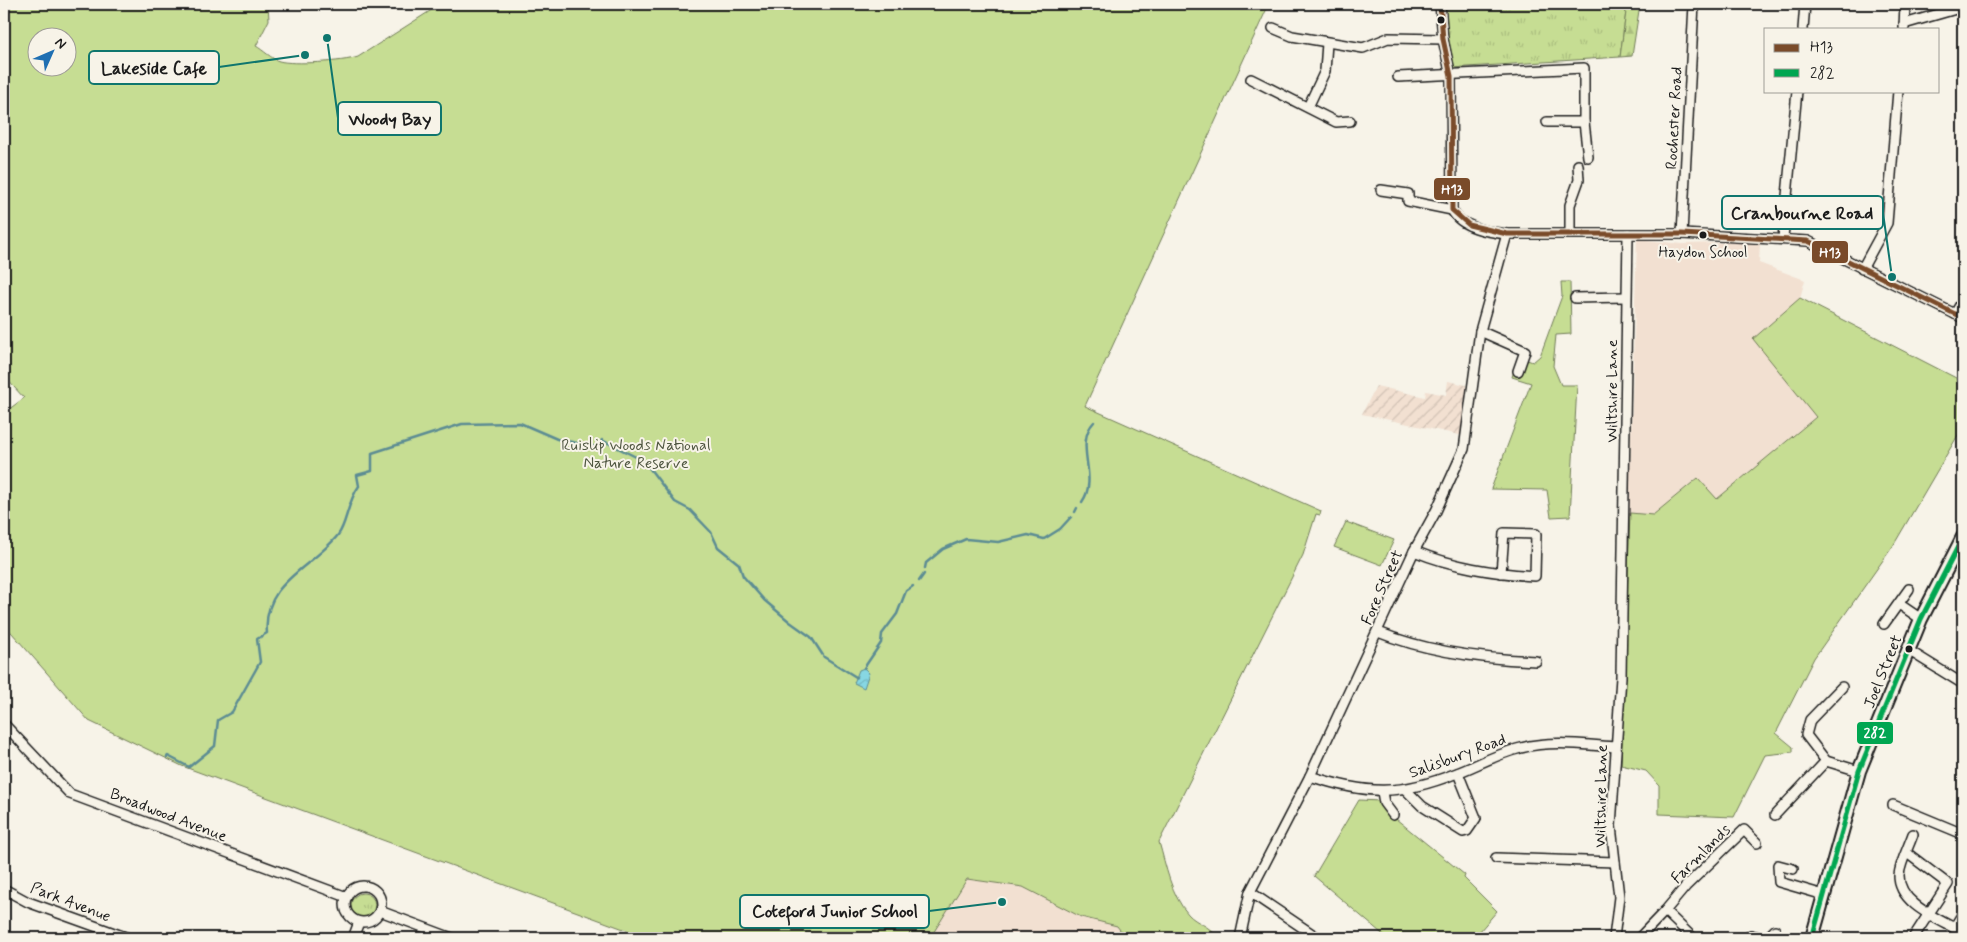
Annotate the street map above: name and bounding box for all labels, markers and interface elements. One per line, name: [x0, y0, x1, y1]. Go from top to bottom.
unlabelled marker: [1436, 15, 1446, 25]
north arrow: [28, 28, 78, 78]
legend: [1764, 28, 1940, 92]
text: N: [51, 34, 70, 53]
text: H13: [1810, 38, 1833, 58]
callout: Lakeside Cafe: [89, 51, 219, 84]
text: Lakeside Cafe: [101, 57, 208, 81]
text: 282: [1810, 64, 1835, 84]
street label: Rochester Road: [1661, 66, 1688, 170]
callout: Woody Bay: [338, 102, 441, 135]
text: Woody Bay: [348, 108, 431, 132]
line badge: H13: [1433, 177, 1471, 201]
text: H13: [1441, 181, 1463, 199]
callout: Cranbourne Road: [1722, 196, 1883, 229]
text: Cranbourne Road: [1731, 202, 1873, 226]
marker: Haydon School: [1698, 230, 1708, 240]
line badge: H13: [1811, 240, 1849, 264]
place label: Haydon School: [1658, 243, 1748, 263]
text: H13: [1819, 244, 1841, 262]
street label: Wiltshire Lane: [1602, 339, 1623, 443]
park label: Ruislip Woods National Nature Reserve: [561, 435, 711, 474]
street label: Fore Street: [1356, 546, 1408, 628]
street label: Joel Street: [1859, 631, 1908, 711]
unlabelled marker: [1904, 644, 1914, 654]
line badge: 282: [1856, 721, 1894, 745]
text: 282: [1864, 724, 1887, 742]
street label: Salisbury Road: [1406, 729, 1509, 784]
street label: Wiltshire Lane: [1590, 744, 1613, 848]
street label: Broadwood Avenue: [107, 783, 230, 847]
street label: Farmlands: [1667, 820, 1735, 888]
street label: Park Avenue: [27, 877, 114, 927]
callout: Coteford Junior School: [740, 895, 929, 928]
text: Coteford Junior School: [752, 900, 918, 926]

